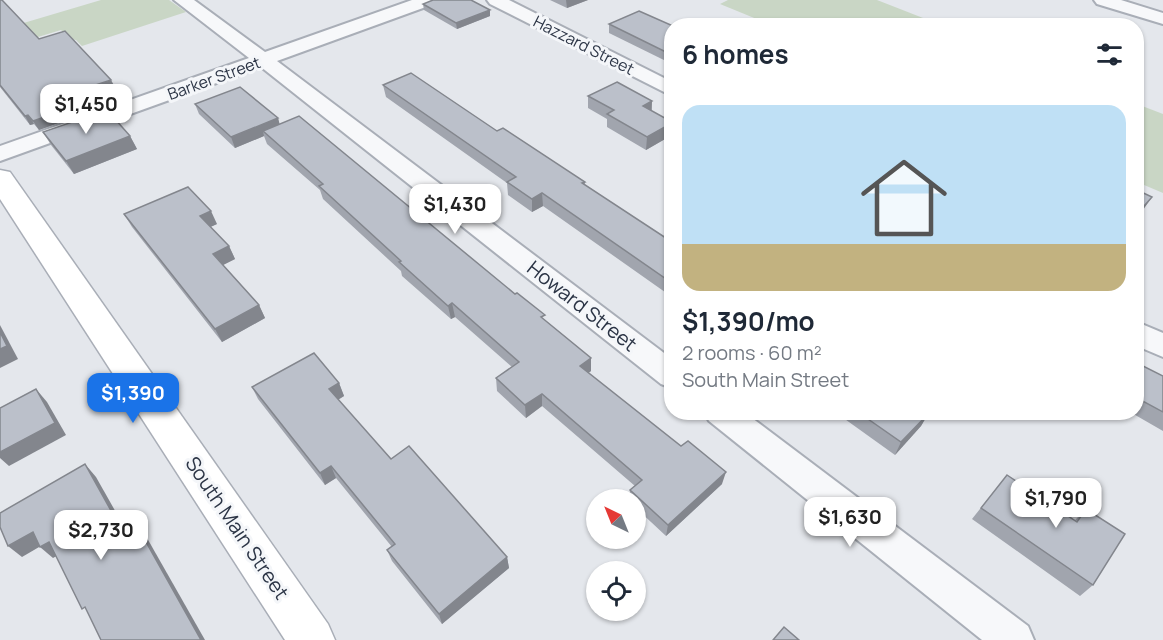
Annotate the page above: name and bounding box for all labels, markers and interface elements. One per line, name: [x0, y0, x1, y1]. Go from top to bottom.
street label: Hazzard Street: [530, 10, 638, 80]
text: 6 homes: [682, 36, 789, 72]
icon: filters: [1093, 38, 1126, 71]
street label: Barker Street: [164, 51, 264, 105]
pin: $1,450: [37, 84, 135, 135]
text: $1,450: [54, 90, 118, 117]
icon: home: [850, 144, 958, 252]
pin: $1,430: [406, 184, 504, 235]
text: $1,430: [423, 190, 487, 217]
street label: Howard Street: [522, 254, 643, 357]
text: $1,390/mo: [682, 303, 815, 339]
text: 2 rooms · 60 m²: [682, 339, 822, 366]
text: South Main Street: [682, 366, 849, 393]
pin: $1,390: [84, 373, 182, 424]
text: $1,390: [101, 379, 165, 406]
street label: South Main Street: [179, 451, 295, 605]
pin: $1,790: [1007, 478, 1105, 529]
text: $1,790: [1025, 484, 1087, 511]
north arrow: [586, 489, 646, 549]
map controls: [586, 489, 646, 621]
pin: $1,630: [801, 497, 899, 548]
text: $1,630: [818, 503, 882, 530]
pin: $2,730: [52, 510, 150, 561]
text: $2,730: [68, 516, 134, 543]
button: locate: [586, 561, 646, 621]

